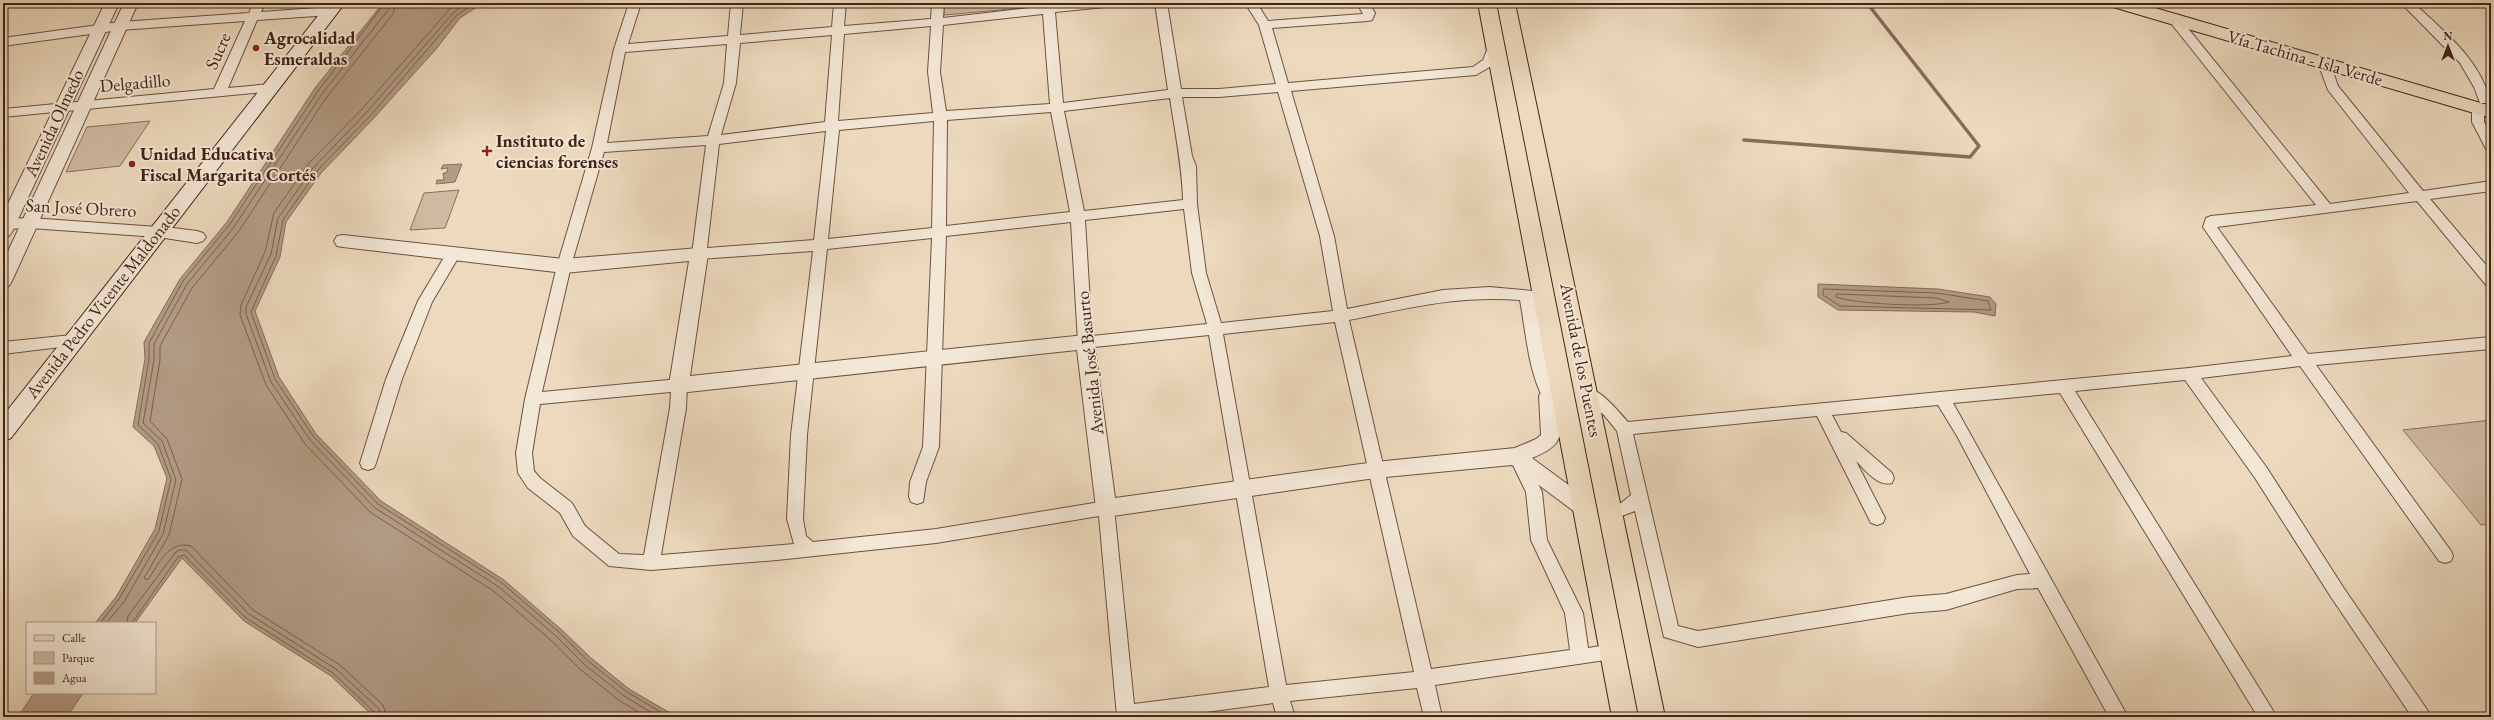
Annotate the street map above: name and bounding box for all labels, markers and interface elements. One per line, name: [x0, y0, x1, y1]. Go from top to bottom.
street label: Vía Tachina - Isla Verde: [2225, 24, 2386, 91]
place label: Agrocalidad Esmeraldas: [263, 26, 356, 70]
north arrow: [2428, 26, 2468, 66]
street label: Sucre: [199, 29, 236, 73]
text: N: [2444, 29, 2453, 43]
marker: Agrocalidad Esmeraldas: [251, 43, 261, 53]
street label: Avenida Olmedo: [18, 65, 89, 181]
street label: Delgadillo: [99, 68, 171, 97]
place label: Instituto de ciencias forenses: [496, 129, 618, 173]
place label: Unidad Educativa Fiscal Margarita Cortés: [140, 142, 316, 186]
marker: Instituto de ciencias forenses: [481, 145, 493, 157]
marker: Unidad Educativa Fiscal Margarita Cortés: [127, 159, 137, 169]
street label: San José Obrero: [25, 193, 137, 222]
street label: Avenida Pedro Vicente Maldonado: [19, 200, 185, 404]
street label: Avenida de los Puentes: [1555, 280, 1608, 439]
street label: Avenida José Basurto: [1071, 290, 1109, 437]
legend: [26, 622, 156, 694]
text: Calle: [62, 630, 86, 646]
text: Parque: [62, 650, 94, 666]
text: Agua: [61, 670, 87, 686]

